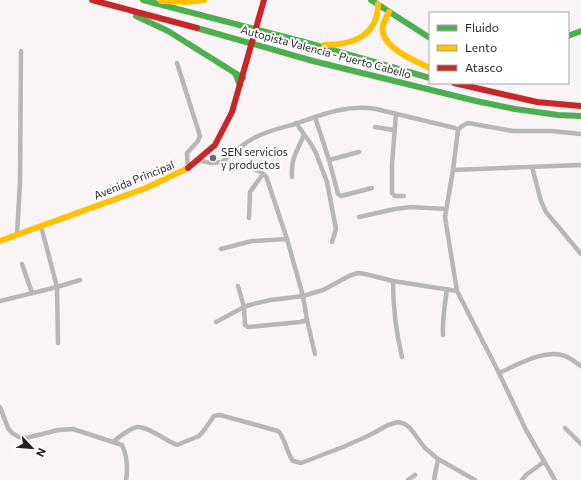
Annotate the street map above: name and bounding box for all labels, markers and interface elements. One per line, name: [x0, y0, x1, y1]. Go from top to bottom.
legend: [429, 12, 569, 84]
text: Fluido: [465, 20, 499, 34]
street label: Autopista Valencia - Puerto Cabello: [239, 22, 413, 81]
text: Lento: [465, 40, 497, 54]
text: Atasco: [465, 60, 503, 74]
place label: SEN servicios y productos: [221, 145, 288, 171]
marker: SEN servicios y productos: [208, 153, 218, 163]
street label: Avenida Principal: [92, 157, 176, 202]
north arrow: [12, 428, 52, 468]
text: N: [34, 446, 49, 459]

